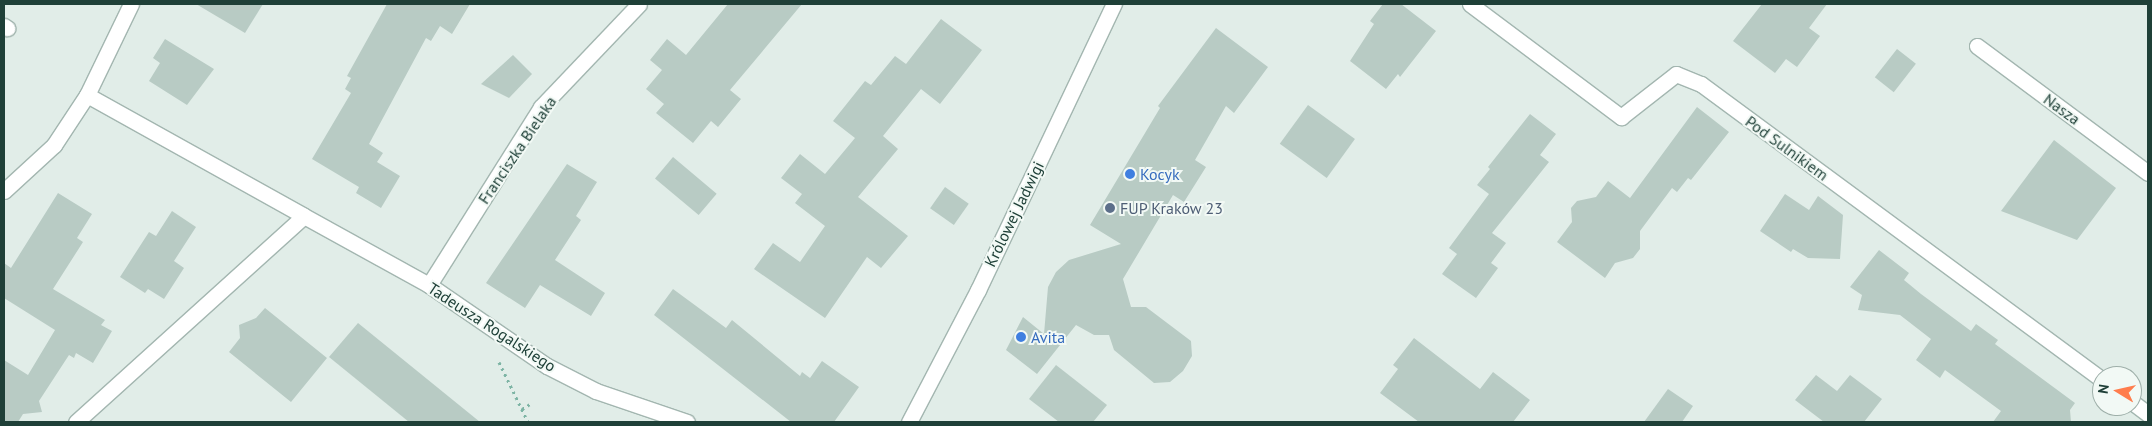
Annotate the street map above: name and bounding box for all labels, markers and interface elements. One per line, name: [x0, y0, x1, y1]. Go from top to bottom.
street label: Nasza: [2040, 89, 2084, 129]
street label: Franciszka Bielaka: [474, 93, 560, 207]
street label: Pod Sulnikiem: [1742, 112, 1832, 184]
street label: Królowej Jadwigi: [980, 158, 1048, 270]
place label: Kocyk: [1140, 164, 1180, 184]
marker: Kocyk: [1124, 168, 1136, 180]
place label: FUP Kraków 23: [1120, 198, 1224, 218]
marker: FUP Kraków 23: [1104, 202, 1116, 214]
street label: Tadeusza Rogalskiego: [424, 278, 560, 376]
place label: Avita: [1031, 327, 1065, 347]
marker: Avita: [1015, 331, 1027, 343]
north arrow: [2092, 366, 2142, 416]
text: N: [2094, 383, 2113, 395]

